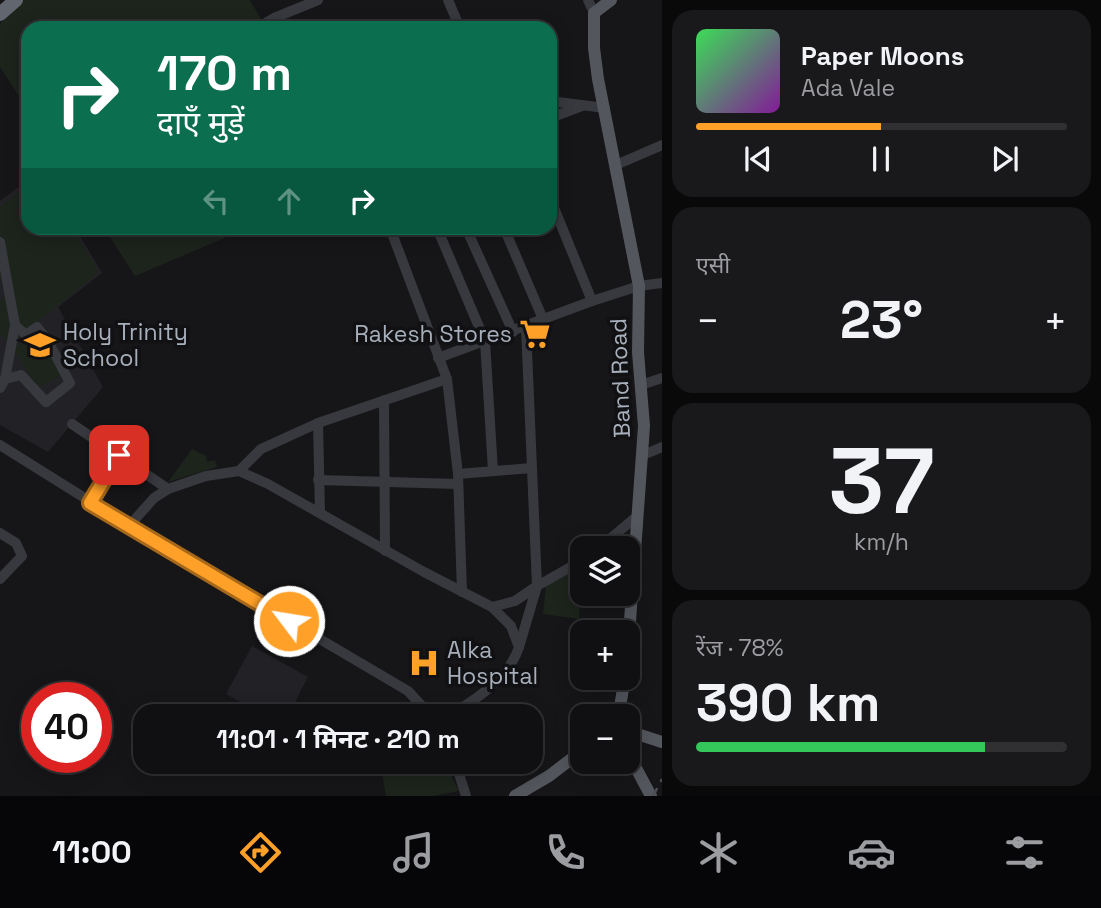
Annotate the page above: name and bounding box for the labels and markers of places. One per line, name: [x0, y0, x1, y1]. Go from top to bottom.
place label: Holy Trinity School: [63, 317, 188, 373]
supermarket icon: Rakesh Stores: [518, 317, 552, 351]
place label: Rakesh Stores: [354, 319, 512, 349]
school or university icon: Holy Trinity School: [23, 328, 57, 362]
pin: [89, 425, 149, 485]
place label: Alka Hospital: [447, 635, 538, 691]
hospital icon: Alka Hospital: [407, 646, 441, 680]

